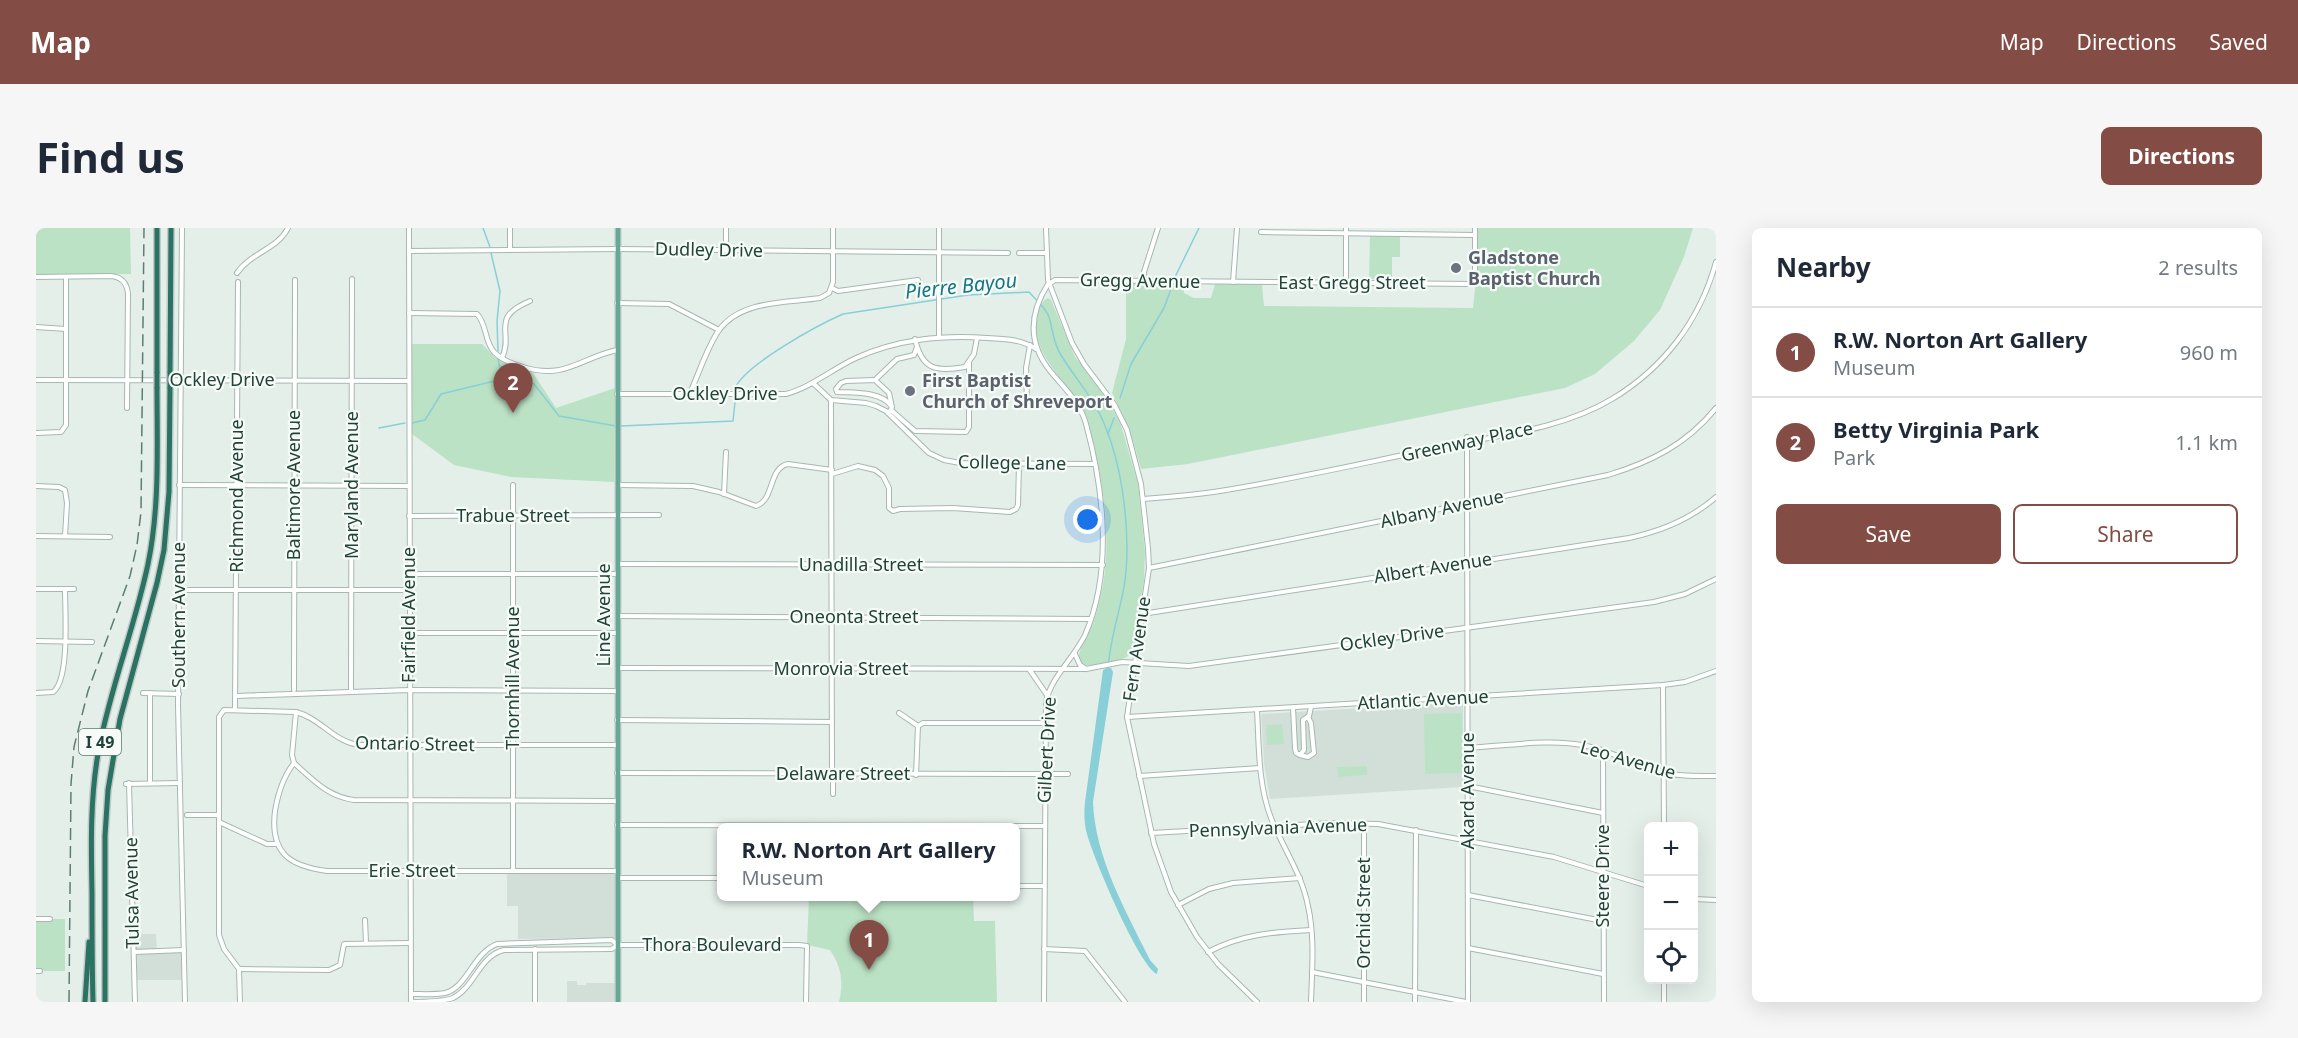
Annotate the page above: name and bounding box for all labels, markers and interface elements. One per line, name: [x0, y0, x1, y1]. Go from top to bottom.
text: Map: [30, 23, 91, 61]
text: Map: [2000, 28, 2044, 56]
text: Directions: [2077, 28, 2176, 56]
text: Saved: [2209, 28, 2268, 56]
button: Directions: [2101, 127, 2262, 185]
text: Find us: [36, 128, 185, 185]
street label: Dudley Drive: [655, 236, 763, 262]
place label: Gladstone Baptist Church: [1468, 245, 1600, 290]
text: Nearby: [1776, 249, 1871, 285]
text: 2 results: [2158, 254, 2238, 281]
marker: Gladstone Baptist Church: [1449, 261, 1463, 275]
water label: Pierre Bayou: [903, 266, 1018, 305]
street label: Gregg Avenue: [1080, 267, 1200, 293]
street label: East Gregg Street: [1278, 270, 1426, 294]
text: R.W. Norton Art Gallery: [1833, 324, 2087, 354]
text: 1: [1790, 339, 1801, 366]
text: 960 m: [2180, 339, 2238, 366]
text: Museum: [1833, 354, 1915, 381]
pin: 2: [494, 364, 532, 413]
street label: Ockley Drive: [169, 367, 275, 391]
place label: First Baptist Church of Shreveport: [922, 368, 1113, 413]
street label: Ockley Drive: [672, 381, 778, 405]
marker: First Baptist Church of Shreveport: [903, 384, 917, 398]
street label: Baltimore Avenue: [281, 410, 305, 560]
street label: Maryland Avenue: [339, 411, 363, 559]
text: Betty Virginia Park: [1833, 414, 2039, 444]
street label: Greenway Place: [1399, 415, 1535, 467]
street label: Richmond Avenue: [224, 419, 248, 573]
text: 2: [1790, 429, 1801, 456]
text: 1.1 km: [2175, 429, 2238, 456]
text: Park: [1833, 444, 1875, 471]
street label: College Lane: [958, 449, 1066, 475]
street label: Albany Avenue: [1378, 483, 1506, 533]
street label: Trabue Street: [456, 503, 570, 527]
button: Save: [1776, 504, 2001, 564]
button: Share: [2013, 504, 2238, 564]
your location: [1073, 505, 1102, 534]
street label: Southern Avenue: [166, 542, 190, 688]
street label: Albert Avenue: [1372, 546, 1494, 588]
street label: Fairfield Avenue: [396, 547, 420, 683]
street label: Unadilla Street: [799, 552, 924, 576]
street label: Line Avenue: [591, 563, 615, 667]
street label: Fern Avenue: [1117, 595, 1155, 703]
street label: Oneonta Street: [790, 604, 919, 628]
street label: Thornhill Avenue: [500, 606, 524, 750]
street label: Ockley Drive: [1338, 618, 1446, 656]
street label: Monrovia Street: [774, 656, 909, 680]
street label: Atlantic Avenue: [1357, 684, 1489, 714]
street label: Gilbert Drive: [1031, 696, 1061, 804]
road number: I 49: [79, 729, 121, 755]
street label: Ontario Street: [355, 730, 476, 756]
street label: Akard Avenue: [1455, 732, 1479, 850]
street label: Leo Avenue: [1578, 734, 1679, 784]
street label: Delaware Street: [776, 761, 911, 785]
street label: Pennsylvania Avenue: [1188, 812, 1368, 842]
map controls: [1644, 822, 1698, 984]
button: +: [1644, 822, 1698, 876]
popup: [717, 823, 1020, 901]
street label: Steere Drive: [1590, 824, 1614, 928]
text: R.W. Norton Art Gallery: [741, 834, 996, 864]
street label: Tulsa Avenue: [118, 837, 144, 949]
street label: Orchid Street: [1351, 857, 1375, 969]
street label: Erie Street: [368, 858, 456, 882]
text: Museum: [741, 864, 824, 891]
button: −: [1644, 876, 1698, 930]
pin: 1: [850, 920, 888, 970]
button: locate: [1644, 930, 1698, 984]
street label: Thora Boulevard: [642, 932, 782, 956]

